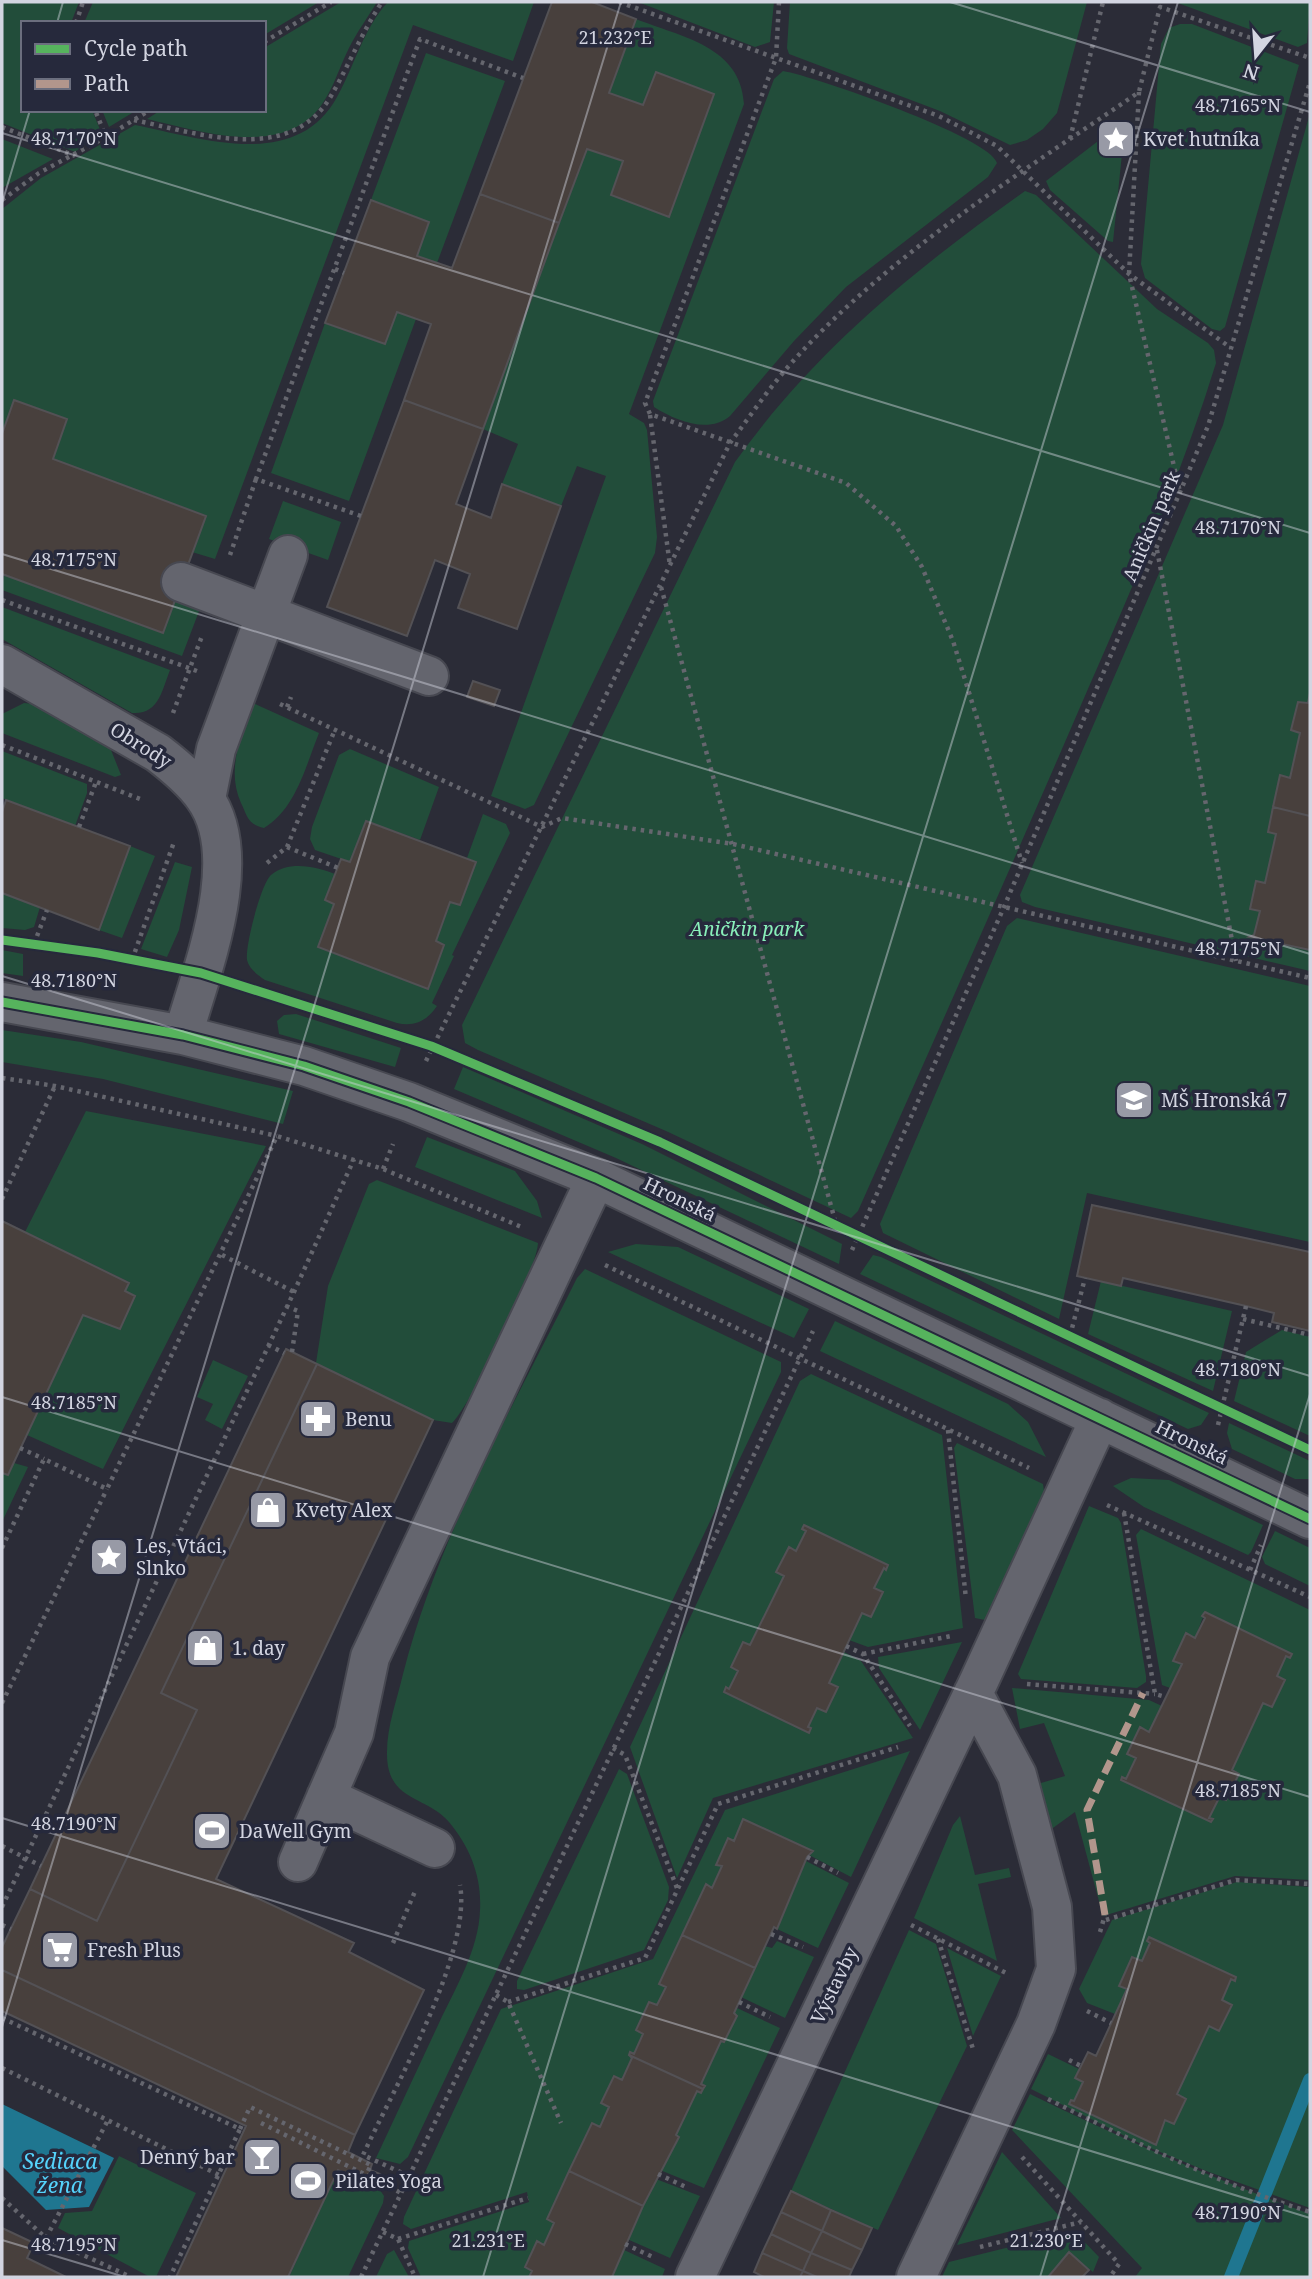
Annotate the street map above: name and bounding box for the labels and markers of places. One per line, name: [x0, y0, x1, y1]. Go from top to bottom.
place icon: Kvet hutníka: [1095, 118, 1137, 160]
place label: Kvet hutníka: [1143, 126, 1260, 152]
school or university icon: MŠ Hronská 7: [1113, 1079, 1155, 1121]
place label: MŠ Hronská 7: [1161, 1087, 1287, 1113]
pharmacy icon: Benu: [297, 1398, 339, 1440]
place label: Benu: [345, 1406, 392, 1432]
shop icon: Kvety Alex: [247, 1489, 289, 1531]
place label: Kvety Alex: [295, 1497, 392, 1523]
place label: Les, Vtáci, Slnko: [136, 1533, 227, 1581]
place icon: Les, Vtáci, Slnko: [88, 1536, 130, 1578]
shop icon: 1. day: [184, 1627, 226, 1669]
place label: 1. day: [232, 1635, 285, 1661]
sports icon: DaWell Gym: [191, 1810, 233, 1852]
place label: DaWell Gym: [239, 1818, 351, 1844]
supermarket icon: Fresh Plus: [39, 1929, 81, 1971]
place label: Fresh Plus: [87, 1937, 181, 1963]
bar icon: Denný bar: [241, 2136, 283, 2178]
place label: Denný bar: [140, 2144, 235, 2170]
sports icon: Pilates Yoga: [287, 2160, 329, 2202]
place label: Pilates Yoga: [335, 2168, 442, 2194]

